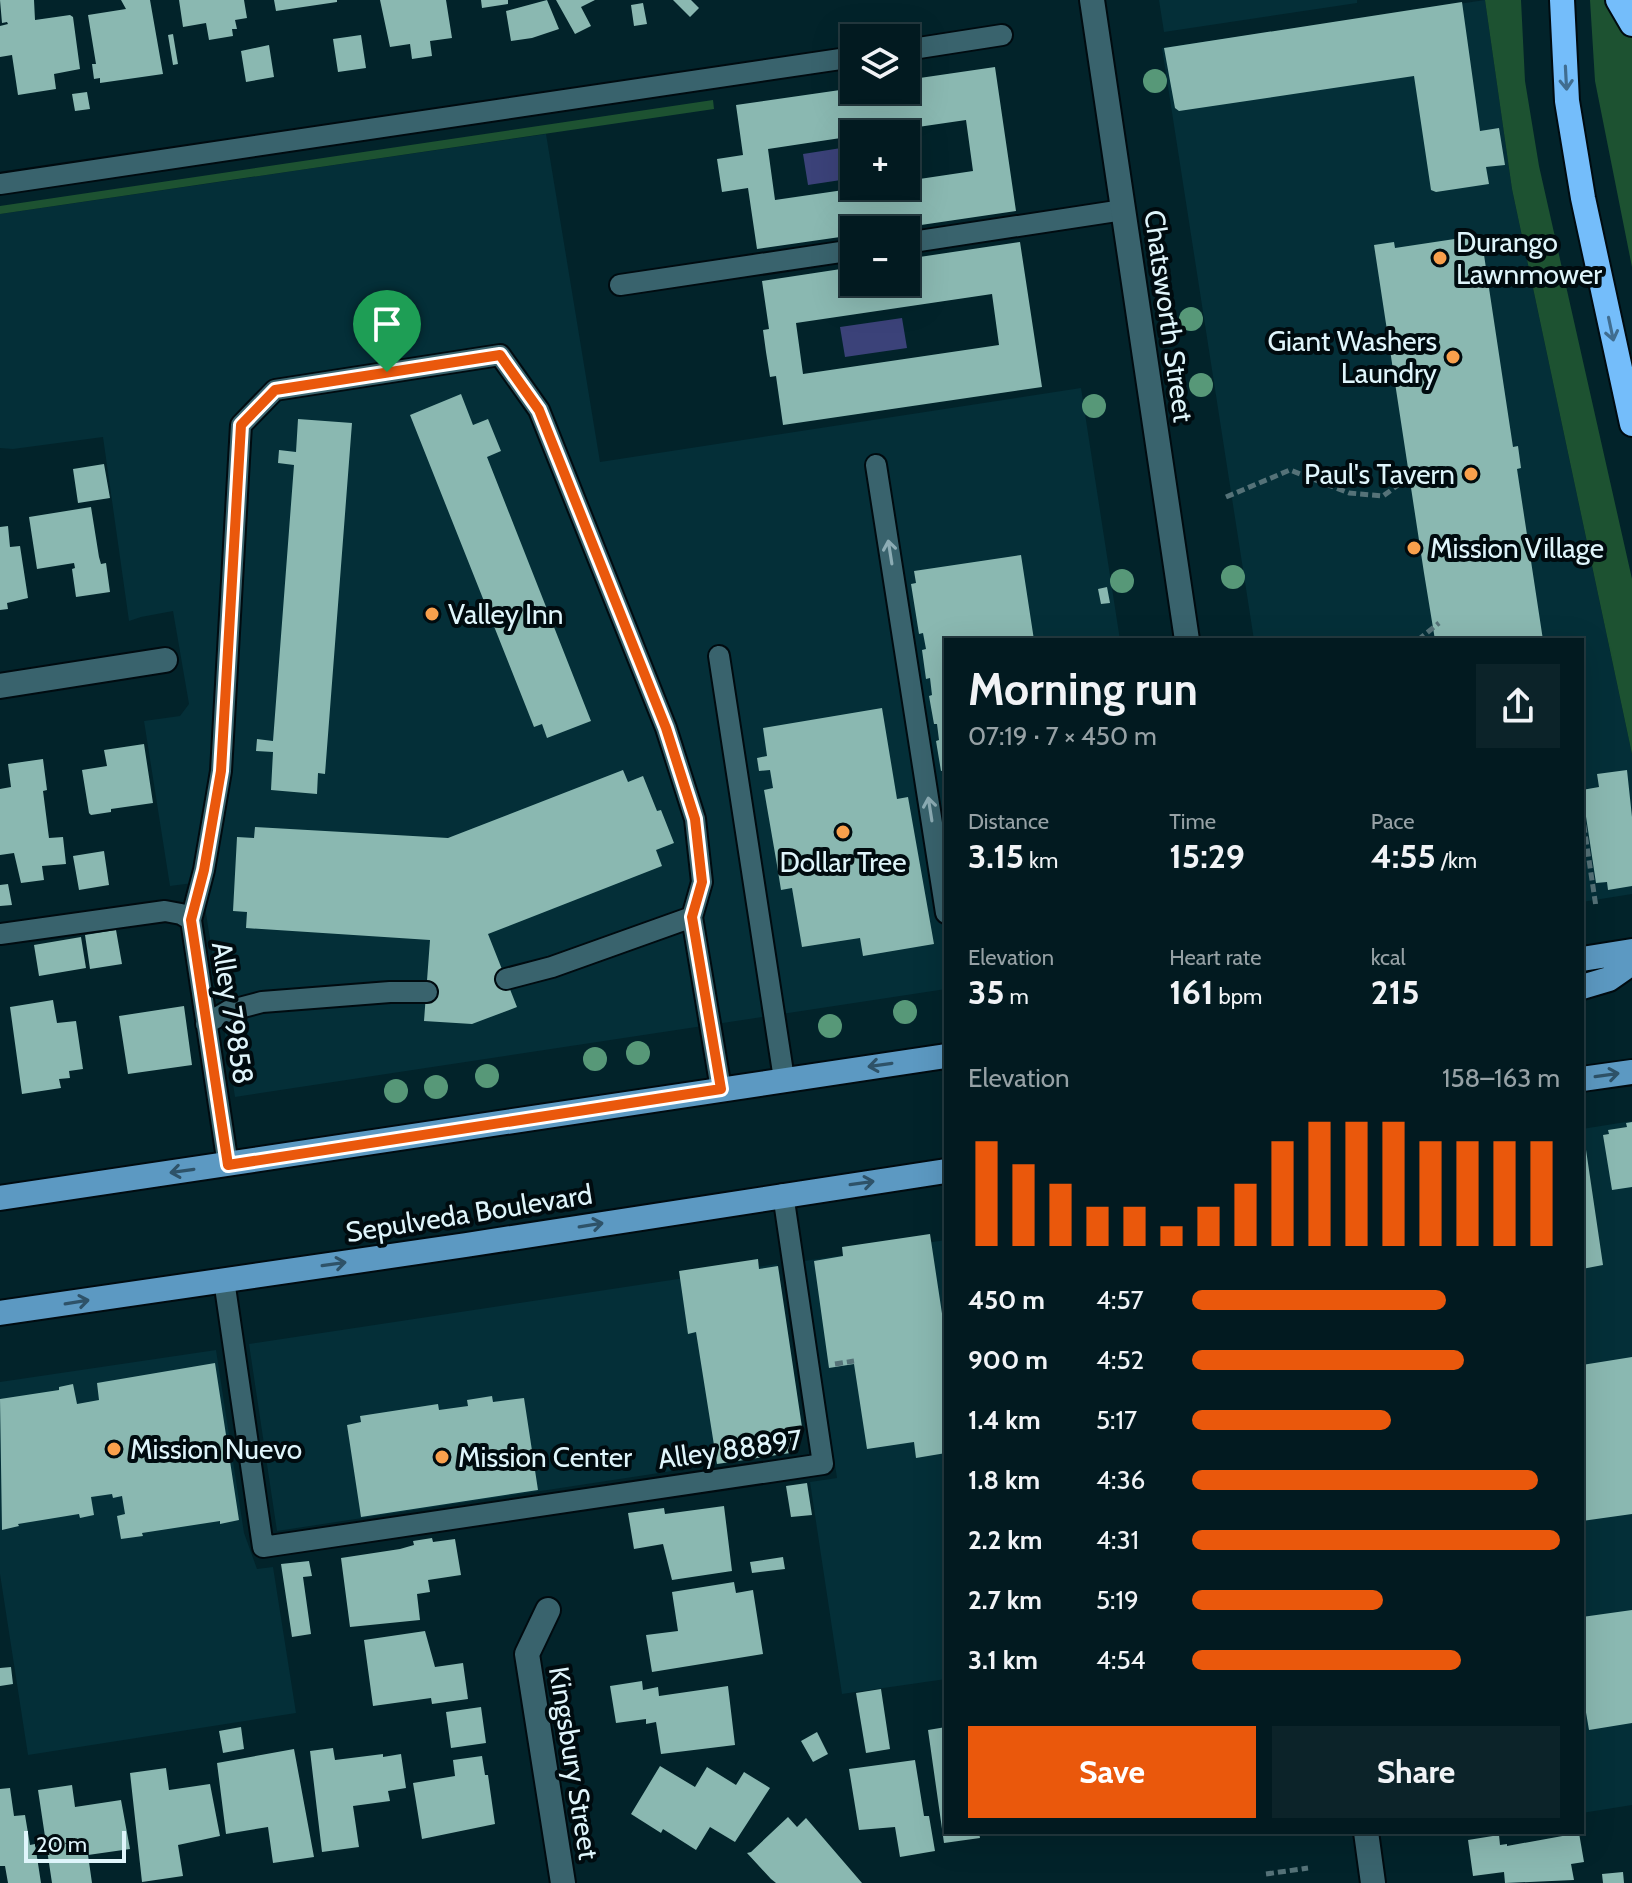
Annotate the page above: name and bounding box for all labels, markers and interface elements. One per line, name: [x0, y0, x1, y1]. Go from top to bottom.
map controls: [840, 24, 920, 296]
button: layers: [840, 24, 920, 104]
one-way arrow: [1558, 64, 1573, 91]
button: +: [840, 120, 920, 200]
street label: Chatsworth Street: [1137, 208, 1201, 424]
button: −: [840, 216, 920, 296]
place label: Durango Lawnmower: [1456, 225, 1602, 291]
marker: Durango Lawnmower: [1431, 249, 1449, 267]
pin: [353, 290, 421, 372]
icon: arrive: [365, 302, 409, 346]
one-way arrow: [1604, 316, 1619, 341]
place label: Giant Washers Laundry: [1267, 324, 1437, 390]
marker: Giant Washers Laundry: [1444, 348, 1462, 366]
place label: Paul's Tavern: [1304, 457, 1455, 491]
marker: Paul's Tavern: [1462, 465, 1480, 483]
place label: Mission Village: [1430, 531, 1604, 565]
one-way arrow: [882, 539, 897, 565]
marker: Mission Village: [1405, 539, 1423, 557]
place label: Valley Inn: [448, 597, 563, 631]
marker: Valley Inn: [423, 605, 441, 623]
text: Morning run: [968, 663, 1198, 716]
button: share: [1476, 664, 1560, 748]
text: 07:19 · 7 × 450 m: [968, 720, 1157, 752]
one-way arrow: [922, 796, 937, 822]
text: Distance: [968, 808, 1049, 835]
text: Time: [1169, 808, 1216, 835]
text: Pace: [1371, 808, 1415, 835]
marker: Dollar Tree: [834, 823, 852, 841]
text: 3.15: [968, 835, 1024, 877]
text: 15:29: [1169, 835, 1245, 877]
text: 4:55: [1371, 835, 1436, 877]
place label: Dollar Tree: [779, 845, 907, 879]
text: km: [1024, 847, 1058, 874]
text: /km: [1436, 847, 1477, 874]
street label: Alley 79858: [205, 939, 261, 1087]
text: Elevation: [968, 944, 1054, 971]
text: Heart rate: [1169, 944, 1261, 971]
text: kcal: [1371, 944, 1406, 971]
text: 35: [968, 971, 1005, 1013]
text: 161: [1169, 971, 1214, 1013]
text: 215: [1371, 971, 1419, 1013]
text: m: [1005, 983, 1029, 1010]
text: bpm: [1214, 983, 1262, 1010]
one-way arrow: [867, 1058, 893, 1073]
text: Elevation: [968, 1062, 1070, 1094]
text: 158–163 m: [1442, 1062, 1560, 1094]
one-way arrow: [1594, 1067, 1619, 1082]
one-way arrow: [170, 1164, 196, 1179]
one-way arrow: [849, 1175, 875, 1190]
street label: Sepulveda Boulevard: [343, 1177, 595, 1249]
one-way arrow: [578, 1217, 604, 1232]
one-way arrow: [321, 1256, 347, 1271]
text: 450 m: [968, 1284, 1045, 1316]
text: 4:57: [1096, 1284, 1144, 1316]
one-way arrow: [64, 1293, 89, 1308]
text: 900 m: [968, 1344, 1048, 1376]
text: 4:52: [1096, 1344, 1144, 1376]
text: 1.4 km: [968, 1404, 1041, 1436]
text: 5:17: [1096, 1404, 1137, 1436]
street label: Alley 88897: [656, 1422, 804, 1476]
place label: Mission Nuevo: [130, 1432, 302, 1466]
marker: Mission Nuevo: [105, 1440, 123, 1458]
place label: Mission Center: [458, 1440, 632, 1474]
marker: Mission Center: [433, 1448, 451, 1466]
text: 1.8 km: [968, 1464, 1040, 1496]
text: 4:36: [1096, 1464, 1145, 1496]
text: 2.2 km: [968, 1524, 1042, 1556]
text: 4:31: [1096, 1524, 1139, 1556]
text: 2.7 km: [968, 1584, 1042, 1616]
text: 5:19: [1096, 1584, 1139, 1616]
text: 3.1 km: [968, 1644, 1038, 1676]
text: 4:54: [1096, 1644, 1146, 1676]
street label: Kingsbury Street: [542, 1664, 606, 1862]
button: Save: [968, 1726, 1256, 1818]
button: Share: [1272, 1726, 1560, 1818]
scale bar: [24, 1827, 126, 1863]
text: 20 m: [36, 1831, 87, 1858]

